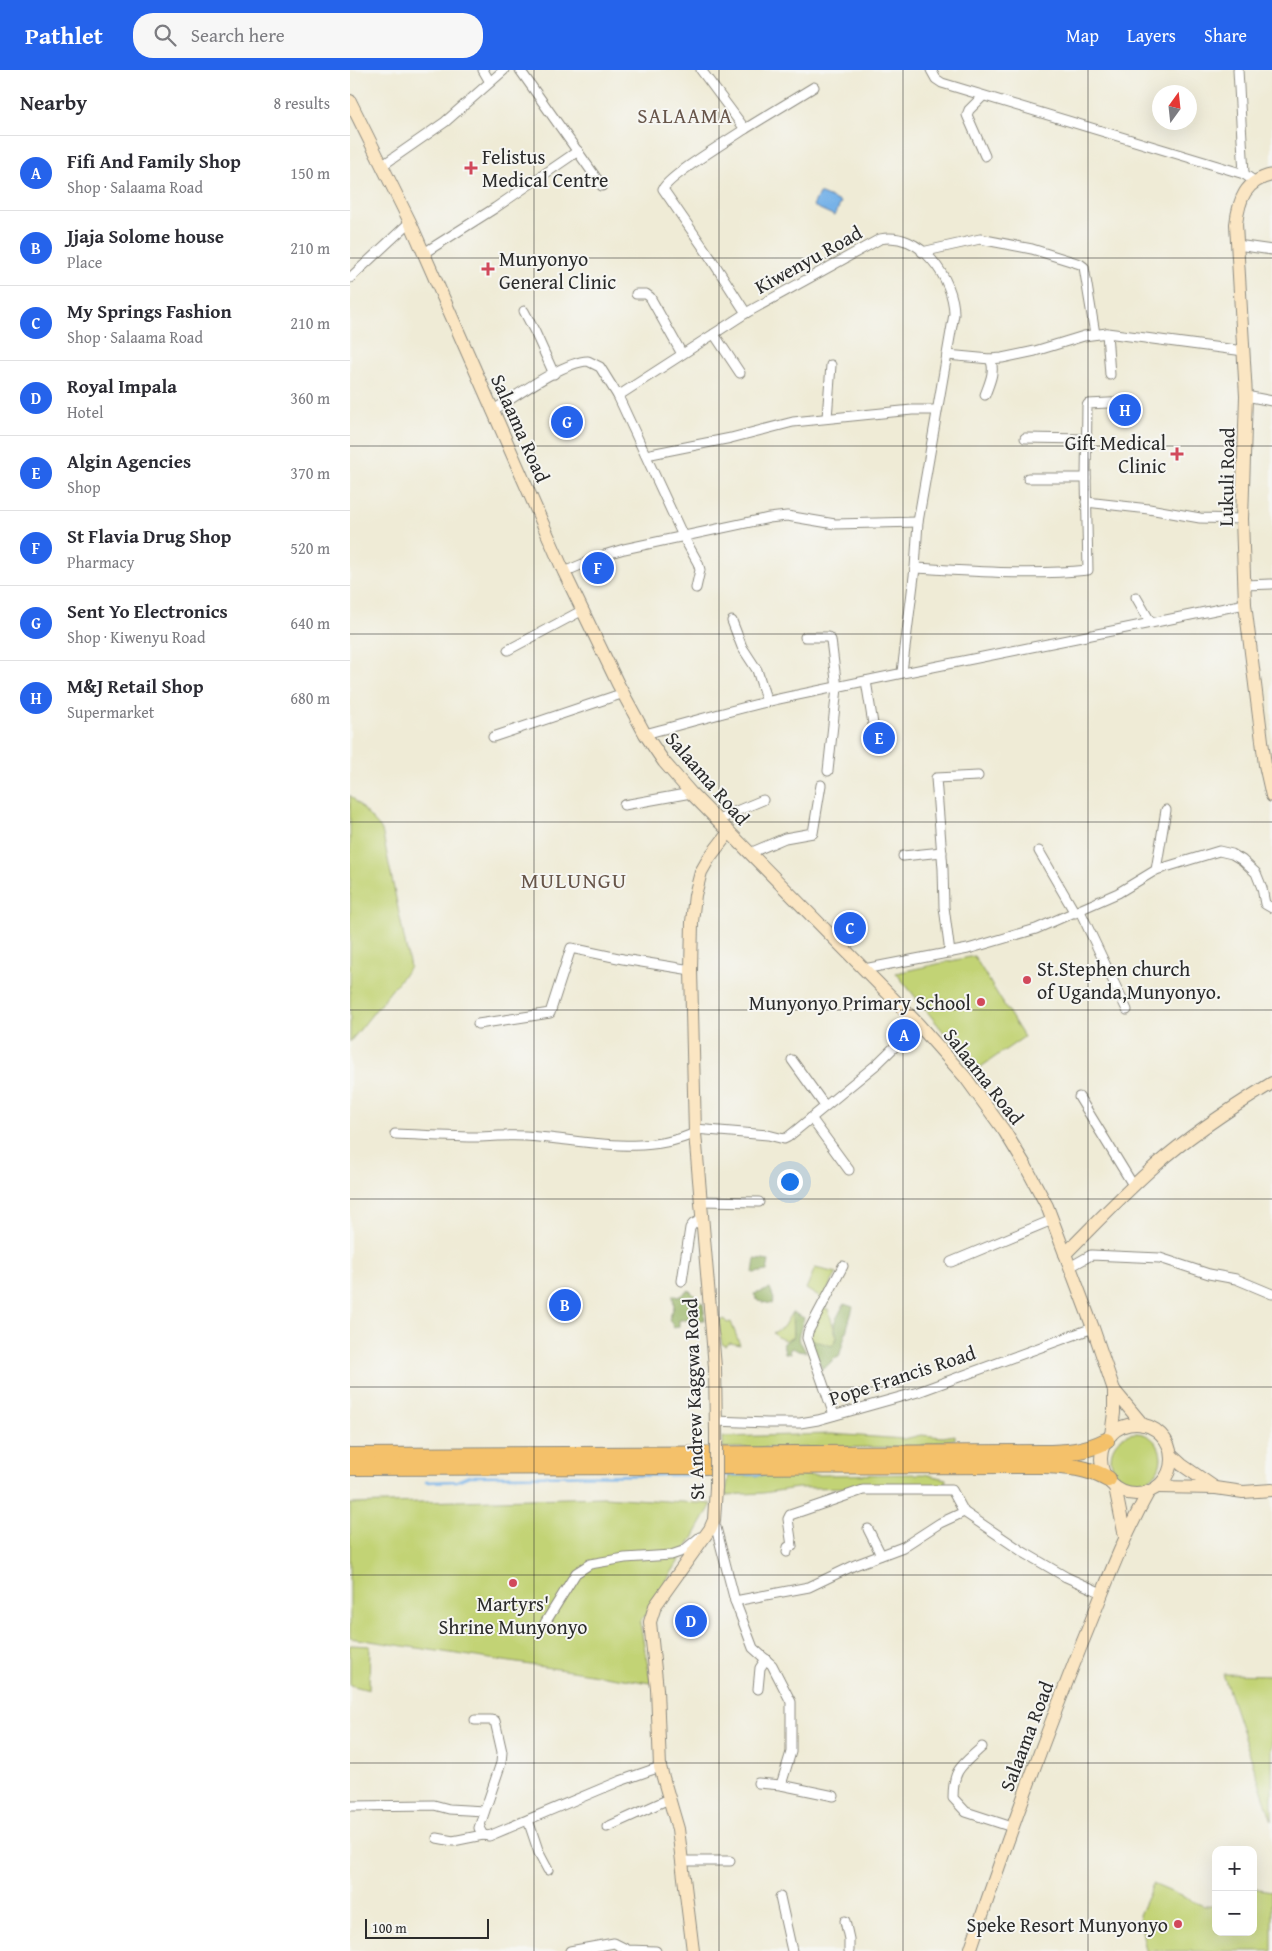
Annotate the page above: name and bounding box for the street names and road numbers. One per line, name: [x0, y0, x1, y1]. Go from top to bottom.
street label: Kiwenyu Road: [749, 217, 867, 301]
street label: Salaama Road: [484, 369, 558, 487]
street label: Lukuli Road: [1211, 427, 1241, 527]
street label: Salaama Road: [659, 725, 757, 831]
street label: Salaama Road: [937, 1021, 1031, 1131]
street label: St Andrew Kaggwa Road: [675, 1297, 711, 1500]
street label: Pope Francis Road: [825, 1338, 979, 1412]
street label: Salaama Road: [992, 1676, 1060, 1795]

